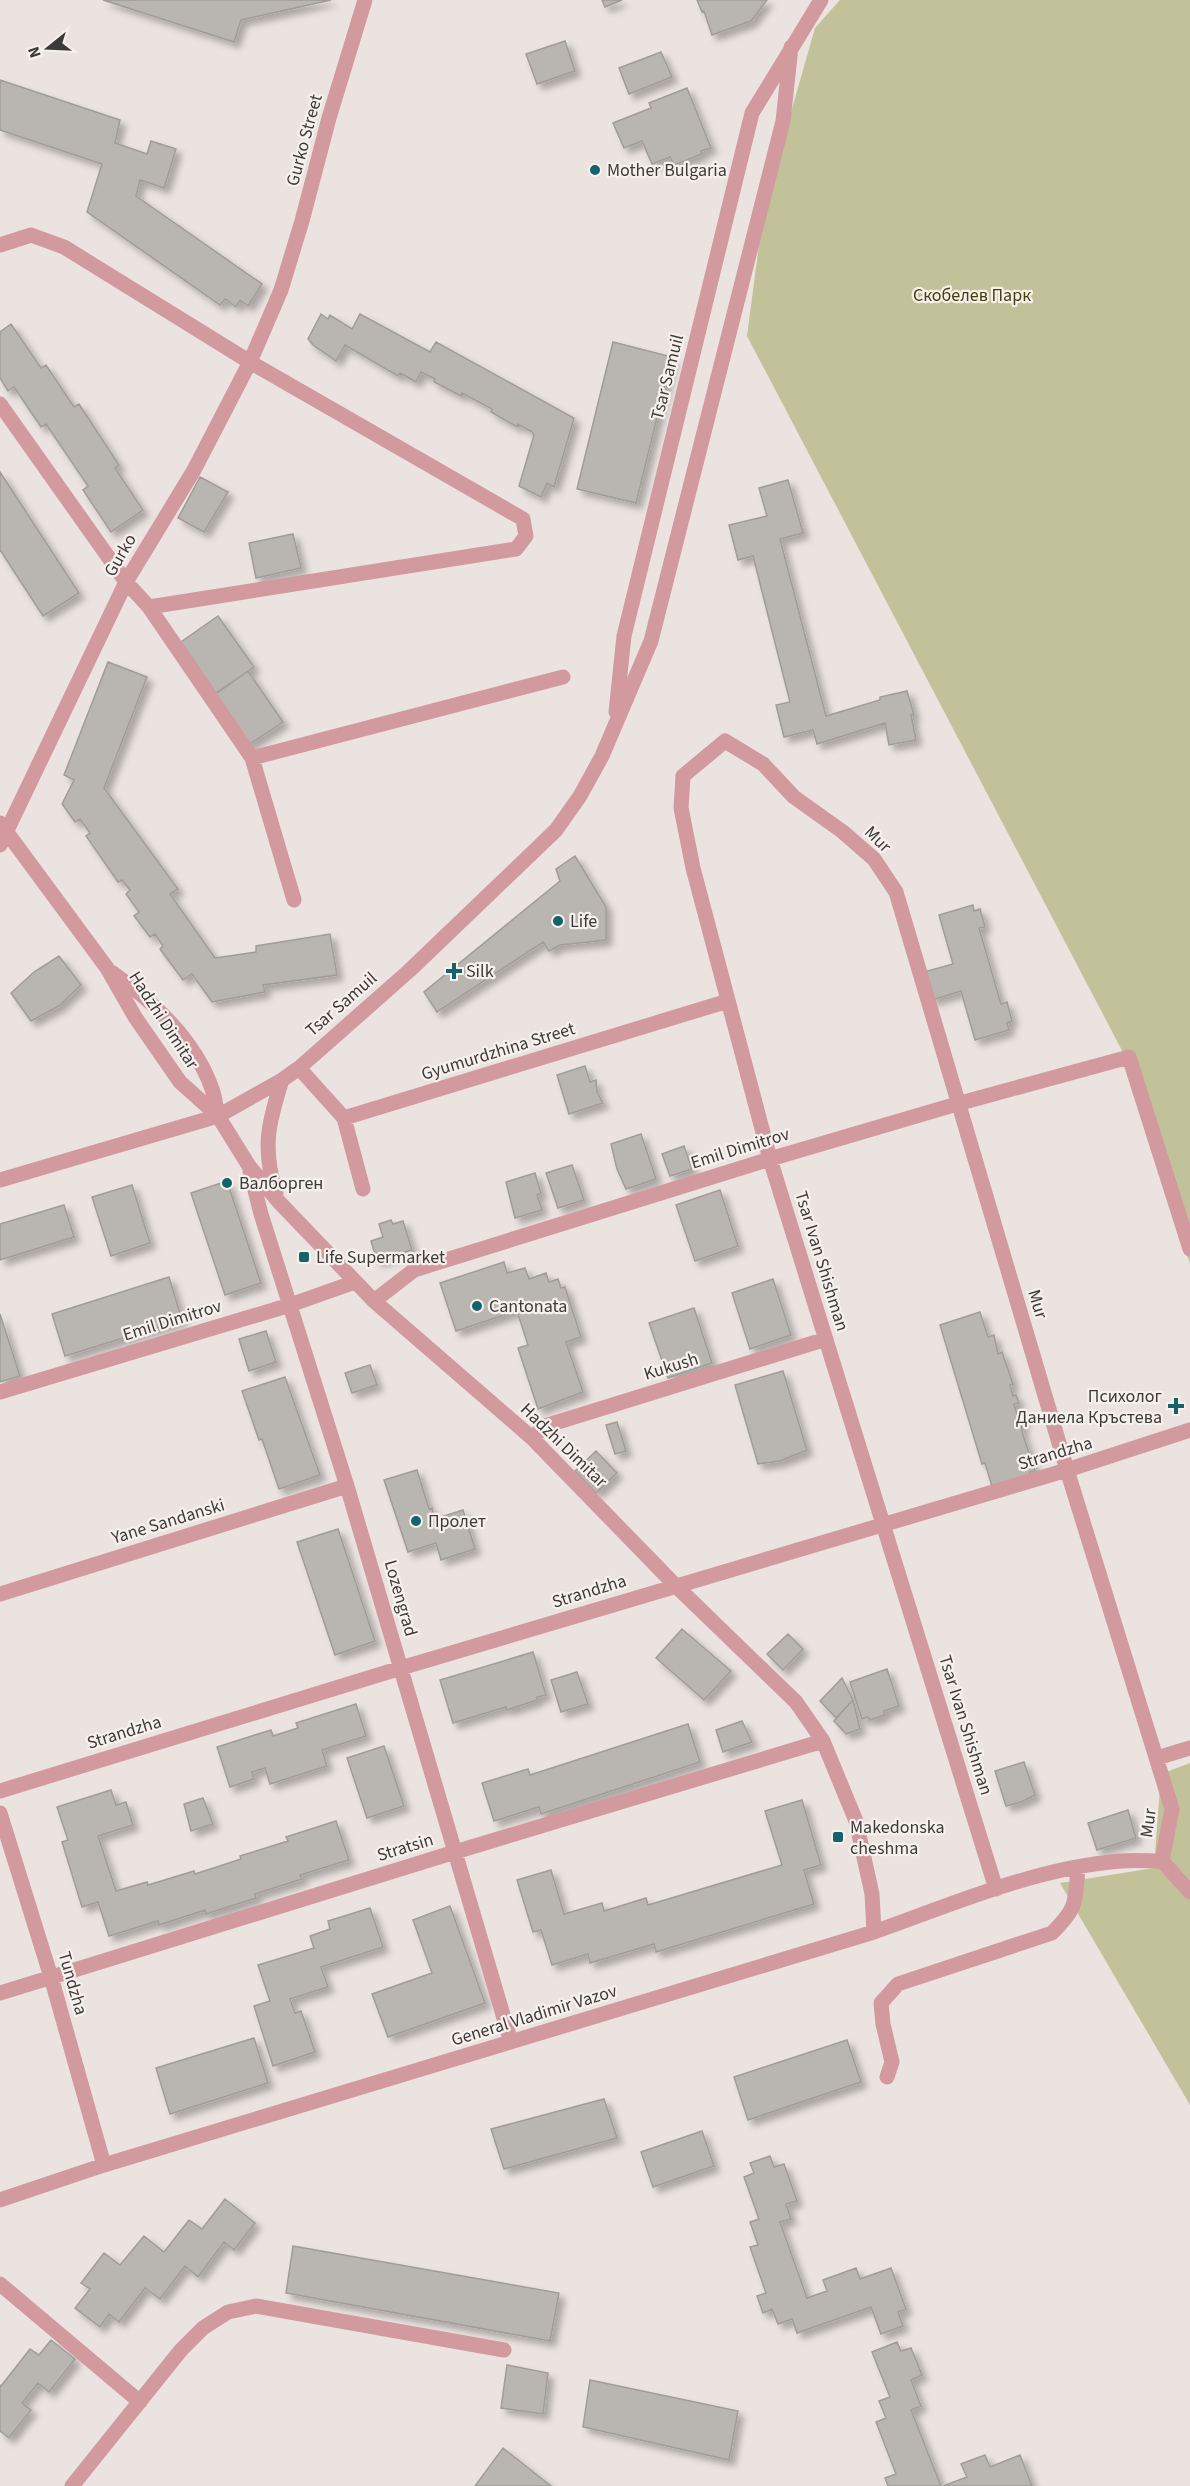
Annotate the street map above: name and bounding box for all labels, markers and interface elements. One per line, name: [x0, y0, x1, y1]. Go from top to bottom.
north arrow: [18, 18, 78, 78]
text: N: [23, 44, 47, 61]
street label: Gurko Street: [280, 91, 329, 189]
place label: Mother Bulgaria: [607, 158, 727, 183]
marker: Mother Bulgaria: [588, 163, 602, 177]
park label: Скобелев Парк: [913, 283, 1031, 308]
street label: Tsar Samuil: [645, 332, 690, 423]
street label: Gurko: [98, 529, 143, 581]
street label: Mur: [859, 820, 897, 859]
place label: Life: [570, 909, 597, 934]
marker: Life: [551, 914, 565, 928]
place label: Silk: [466, 959, 494, 984]
marker: Silk: [447, 964, 461, 978]
street label: Hadzhi Dimitar: [123, 966, 205, 1075]
street label: Tsar Samuil: [300, 966, 383, 1043]
street label: Gyumurdzhina Street: [418, 1016, 578, 1087]
street label: Emil Dimitrov: [688, 1121, 793, 1175]
place label: Валборген: [239, 1171, 323, 1196]
marker: Валборген: [220, 1176, 234, 1190]
street label: Tsar Ivan Shishman: [788, 1188, 855, 1334]
place label: Life Supermarket: [316, 1245, 445, 1270]
marker: Life Supermarket: [297, 1250, 311, 1264]
street label: Mur: [1021, 1287, 1054, 1322]
street label: Emil Dimitrov: [120, 1293, 225, 1347]
place label: Cantonata: [489, 1294, 567, 1319]
marker: Cantonata: [470, 1299, 484, 1313]
street label: Kukush: [641, 1346, 701, 1387]
place label: Психолог Даниела Кръстева: [1016, 1384, 1162, 1430]
street label: Hadzhi Dimitar: [515, 1397, 613, 1494]
marker: Психолог Даниела Кръстева: [1167, 1397, 1185, 1415]
street label: Strandzha: [1015, 1430, 1095, 1477]
street label: Yane Sandanski: [108, 1492, 228, 1551]
place label: Пролет: [428, 1509, 486, 1534]
marker: Пролет: [409, 1514, 423, 1528]
street label: Lozengrad: [378, 1557, 423, 1639]
street label: Strandzha: [549, 1568, 629, 1615]
street label: Tsar Ivan Shishman: [932, 1652, 999, 1798]
street label: Strandzha: [84, 1709, 164, 1756]
street label: Mur: [1134, 1806, 1163, 1839]
place label: Makedonska cheshma: [850, 1815, 945, 1861]
street label: Stratsin: [374, 1827, 436, 1868]
marker: Makedonska cheshma: [831, 1830, 845, 1844]
street label: Tundzha: [52, 1948, 93, 2018]
street label: General Vladimir Vazov: [448, 1978, 621, 2053]

